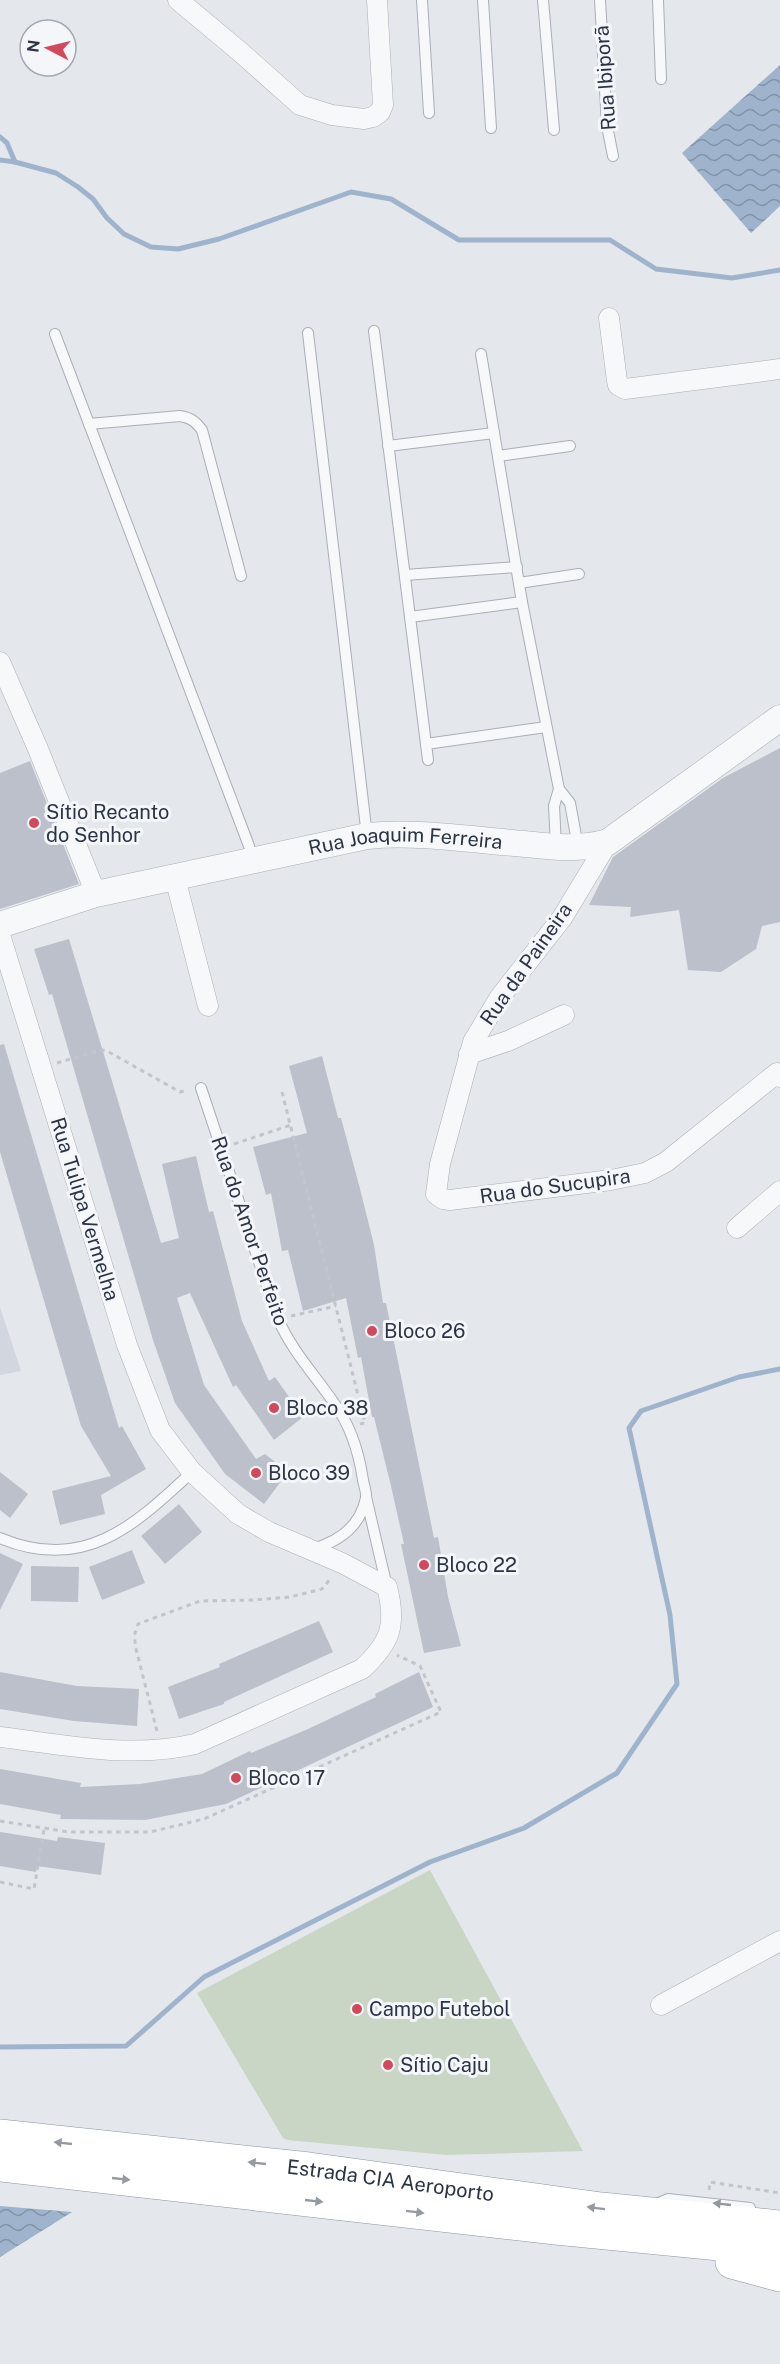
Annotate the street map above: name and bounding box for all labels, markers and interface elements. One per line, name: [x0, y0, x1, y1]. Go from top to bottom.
north arrow: [18, 18, 78, 78]
street label: Rua Ibiporã: [589, 25, 621, 131]
text: N: [23, 39, 44, 54]
place label: Sítio Recanto do Senhor: [46, 800, 169, 847]
marker: Sítio Recanto do Senhor: [27, 816, 41, 830]
street label: Rua Joaquim Ferreira: [306, 822, 504, 860]
street label: Rua da Paineira: [475, 898, 577, 1030]
street label: Rua Tulipa Vermelha: [46, 1114, 124, 1304]
street label: Rua do Amor Perfeito: [206, 1133, 294, 1329]
street label: Rua do Sucupira: [478, 1164, 632, 1208]
place label: Bloco 26: [384, 1319, 466, 1343]
marker: Bloco 26: [365, 1324, 379, 1338]
place label: Bloco 38: [286, 1396, 369, 1420]
marker: Bloco 38: [267, 1401, 281, 1415]
place label: Bloco 39: [268, 1461, 350, 1485]
marker: Bloco 39: [249, 1466, 263, 1480]
place label: Bloco 22: [436, 1553, 517, 1577]
marker: Bloco 22: [417, 1558, 431, 1572]
place label: Bloco 17: [248, 1766, 325, 1790]
marker: Bloco 17: [229, 1771, 243, 1785]
place label: Campo Futebol: [369, 1997, 510, 2021]
marker: Campo Futebol: [350, 2002, 364, 2016]
place label: Sítio Caju: [400, 2053, 489, 2077]
marker: Sítio Caju: [381, 2058, 395, 2072]
one-way arrow: [54, 2138, 73, 2148]
street label: Estrada CIA Aeroporto: [286, 2155, 495, 2206]
one-way arrow: [248, 2158, 267, 2168]
one-way arrow: [111, 2174, 130, 2184]
one-way arrow: [305, 2196, 324, 2206]
one-way arrow: [712, 2200, 731, 2209]
one-way arrow: [587, 2203, 606, 2213]
one-way arrow: [405, 2207, 424, 2217]

